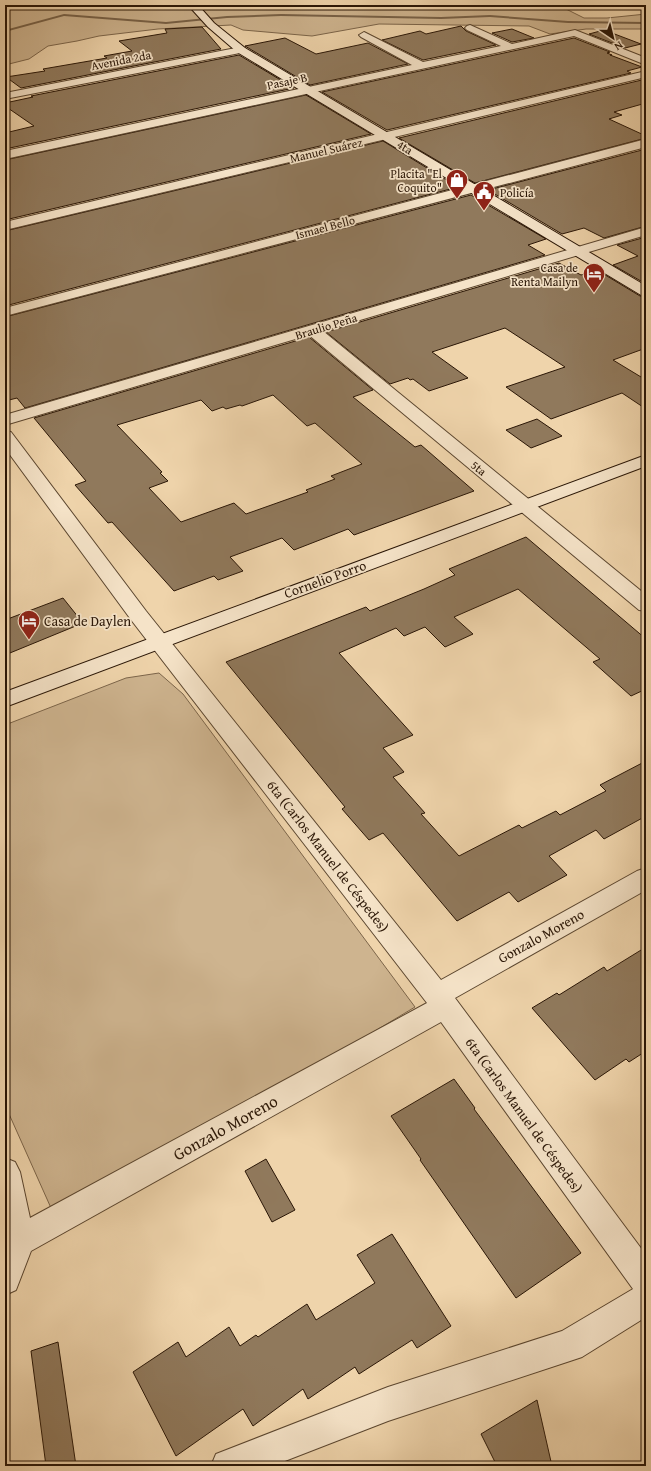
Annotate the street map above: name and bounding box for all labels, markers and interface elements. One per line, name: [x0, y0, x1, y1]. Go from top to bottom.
north arrow: [593, 18, 633, 58]
text: N: [611, 38, 626, 55]
street label: Avenida 2da: [90, 46, 153, 74]
street label: Pasaje B: [265, 68, 309, 94]
street label: Manuel Suárez: [288, 133, 364, 167]
street label: 4ta: [394, 136, 416, 158]
place label: Placita "El Coquito": [391, 165, 443, 196]
shop icon: Placita "El Coquito": [444, 167, 470, 200]
public building icon: Policía: [471, 179, 497, 212]
place label: Policía: [500, 184, 534, 201]
street label: Ismael Bello: [293, 211, 357, 243]
place label: Casa de Renta Mailyn: [511, 259, 578, 290]
hotel icon: Casa de Renta Mailyn: [581, 261, 607, 294]
street label: Braulio Peña: [293, 308, 359, 343]
street label: 5ta: [468, 456, 491, 480]
street label: Cornelio Porro: [281, 555, 369, 603]
hotel icon: Casa de Daylen: [16, 608, 42, 641]
place label: Casa de Daylen: [44, 611, 131, 631]
street label: 6ta (Carlos Manuel de Céspedes): [262, 776, 394, 936]
street label: Gonzalo Moreno: [494, 904, 588, 968]
street label: 6ta (Carlos Manuel de Céspedes): [461, 1033, 587, 1197]
street label: Gonzalo Moreno: [168, 1088, 282, 1166]

